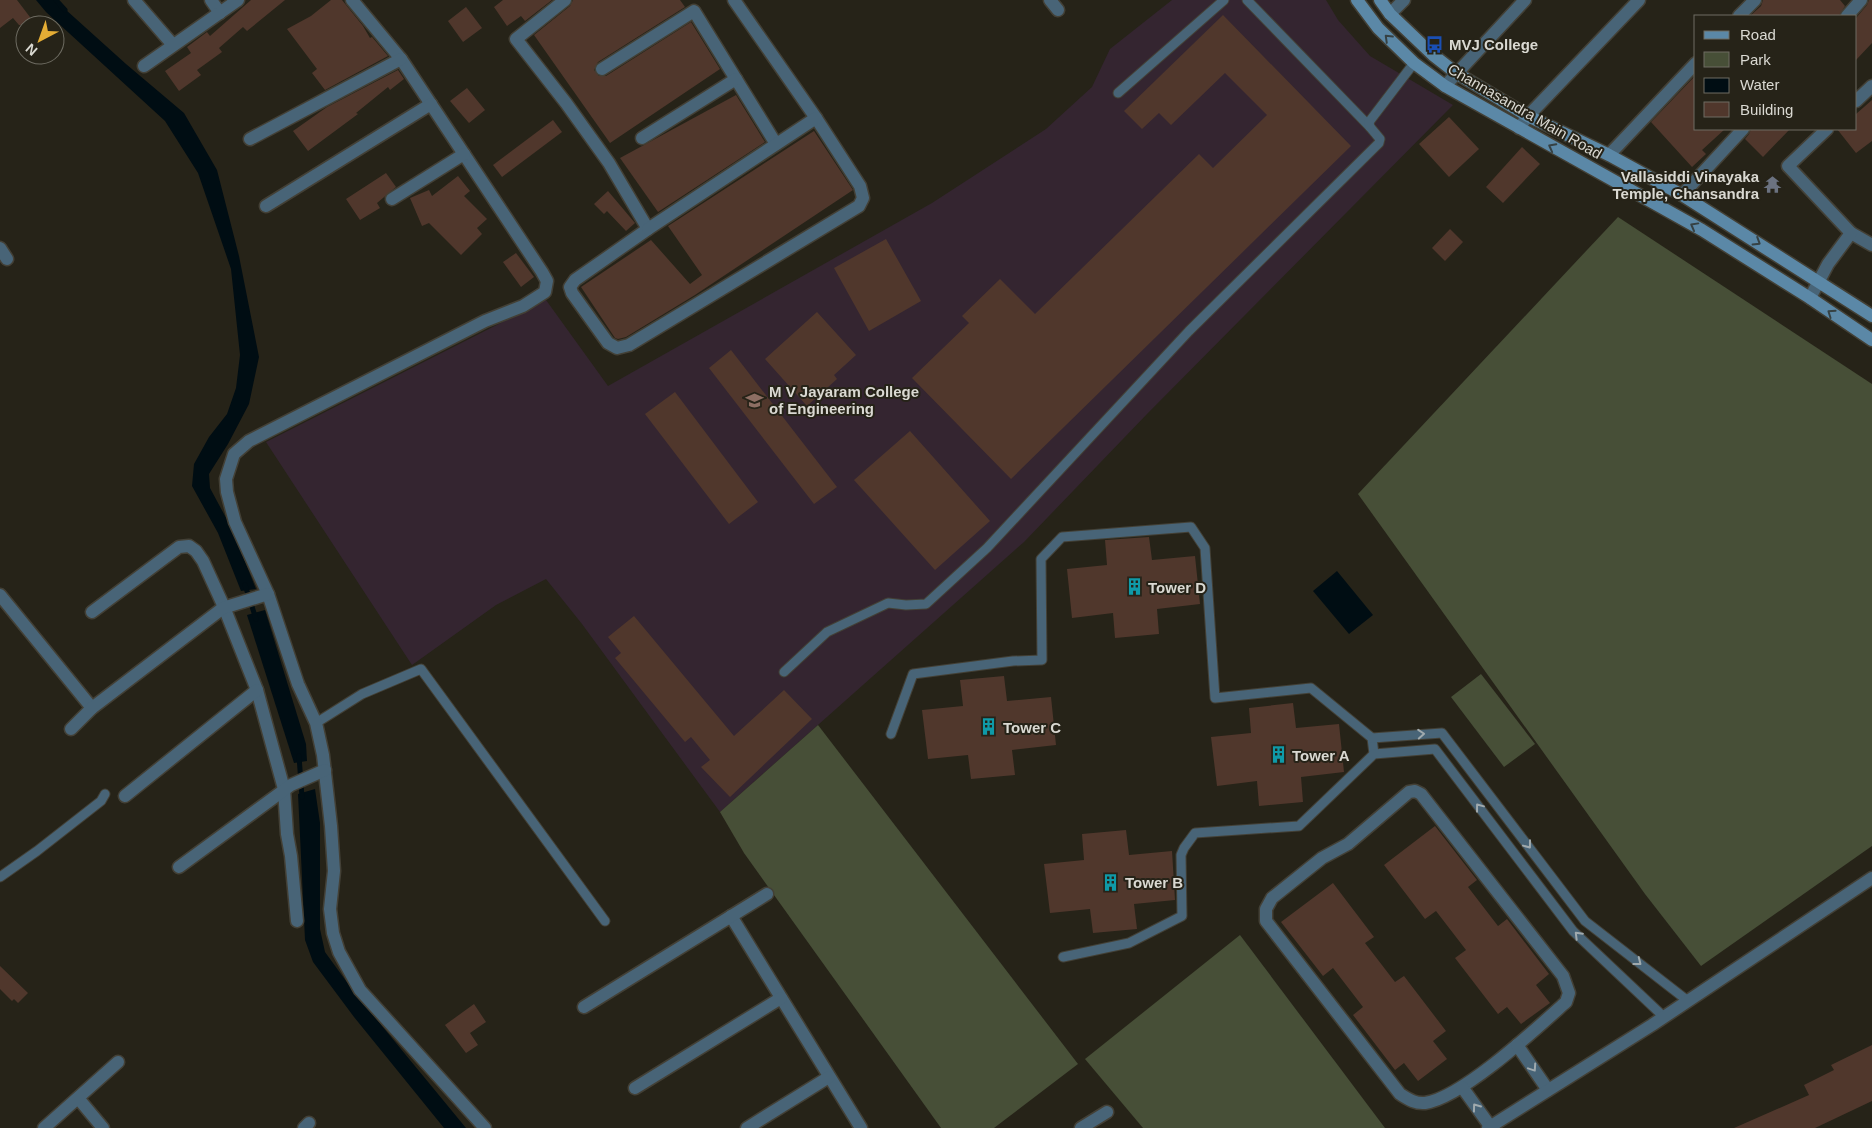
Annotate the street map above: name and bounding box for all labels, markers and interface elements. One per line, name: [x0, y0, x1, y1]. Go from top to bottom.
north arrow: [15, 15, 65, 65]
legend: [1694, 15, 1857, 130]
text: Road: [1740, 26, 1776, 43]
bus stop icon: MVJ College: [1425, 34, 1445, 54]
one-way arrow: [1385, 35, 1394, 44]
place label: MVJ College: [1449, 36, 1538, 53]
text: N: [22, 40, 41, 59]
text: Park: [1740, 51, 1771, 68]
street label: Channasandra Main Road: [1445, 60, 1605, 162]
text: Water: [1740, 76, 1779, 93]
text: Building: [1740, 101, 1793, 118]
one-way arrow: [1548, 143, 1557, 153]
place label: Vallasiddi Vinayaka Temple, Chansandra: [1613, 168, 1760, 202]
temple icon: Vallasiddi Vinayaka Temple, Chansandra: [1763, 175, 1783, 195]
one-way arrow: [1691, 222, 1700, 232]
one-way arrow: [1752, 235, 1761, 245]
one-way arrow: [1828, 310, 1837, 319]
place label: M V Jayaram College of Engineering: [769, 383, 919, 417]
school or university icon: M V Jayaram College of Engineering: [745, 390, 765, 410]
building icon: Tower D: [1124, 577, 1144, 597]
place label: Tower D: [1148, 579, 1206, 596]
building icon: Tower C: [979, 717, 999, 737]
place label: Tower C: [1003, 719, 1061, 736]
one-way arrow: [1417, 729, 1425, 740]
building icon: Tower A: [1268, 745, 1288, 765]
place label: Tower A: [1292, 747, 1350, 764]
one-way arrow: [1476, 803, 1485, 813]
one-way arrow: [1522, 839, 1530, 848]
building icon: Tower B: [1101, 872, 1121, 892]
place label: Tower B: [1125, 874, 1183, 891]
one-way arrow: [1575, 932, 1584, 941]
one-way arrow: [1632, 957, 1641, 965]
one-way arrow: [1526, 1062, 1536, 1071]
one-way arrow: [1473, 1103, 1482, 1112]

